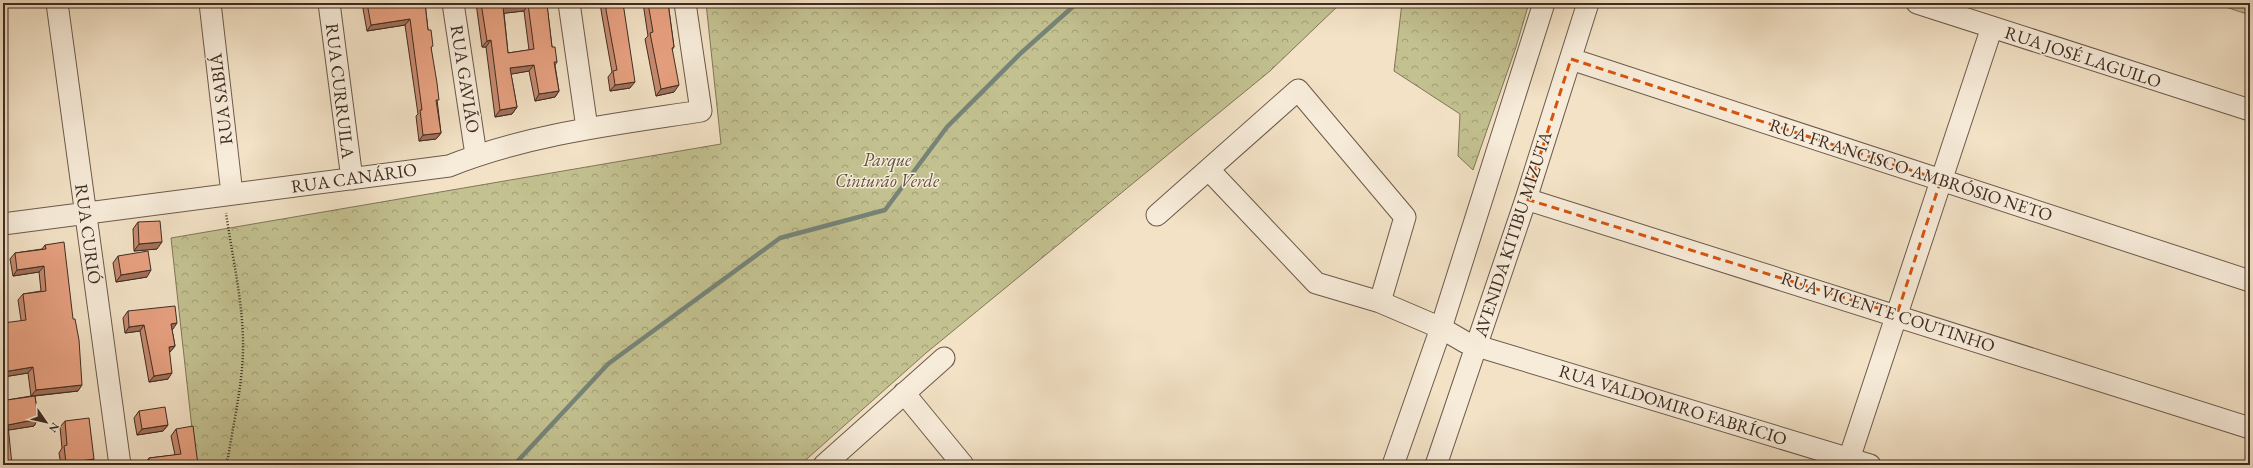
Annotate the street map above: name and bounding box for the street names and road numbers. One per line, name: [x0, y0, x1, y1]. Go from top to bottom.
street label: RUA JOSÉ LAGUILO: [2002, 20, 2164, 93]
street label: RUA CURRUILA: [321, 22, 360, 161]
street label: RUA GAVIÃO: [446, 23, 485, 135]
street label: RUA SABIÁ: [203, 51, 238, 146]
street label: RUA FRANCISCO AMBRÓSIO NETO: [1767, 113, 2056, 226]
street label: AVENIDA KITIBU MIZUTA: [1468, 127, 1557, 341]
street label: RUA CANÁRIO: [290, 157, 418, 198]
street label: RUA CURIÓ: [70, 182, 107, 286]
street label: RUA VICENTE COUTINHO: [1778, 266, 1998, 357]
street label: RUA VALDOMIRO FABRÍCIO: [1556, 359, 1790, 450]

